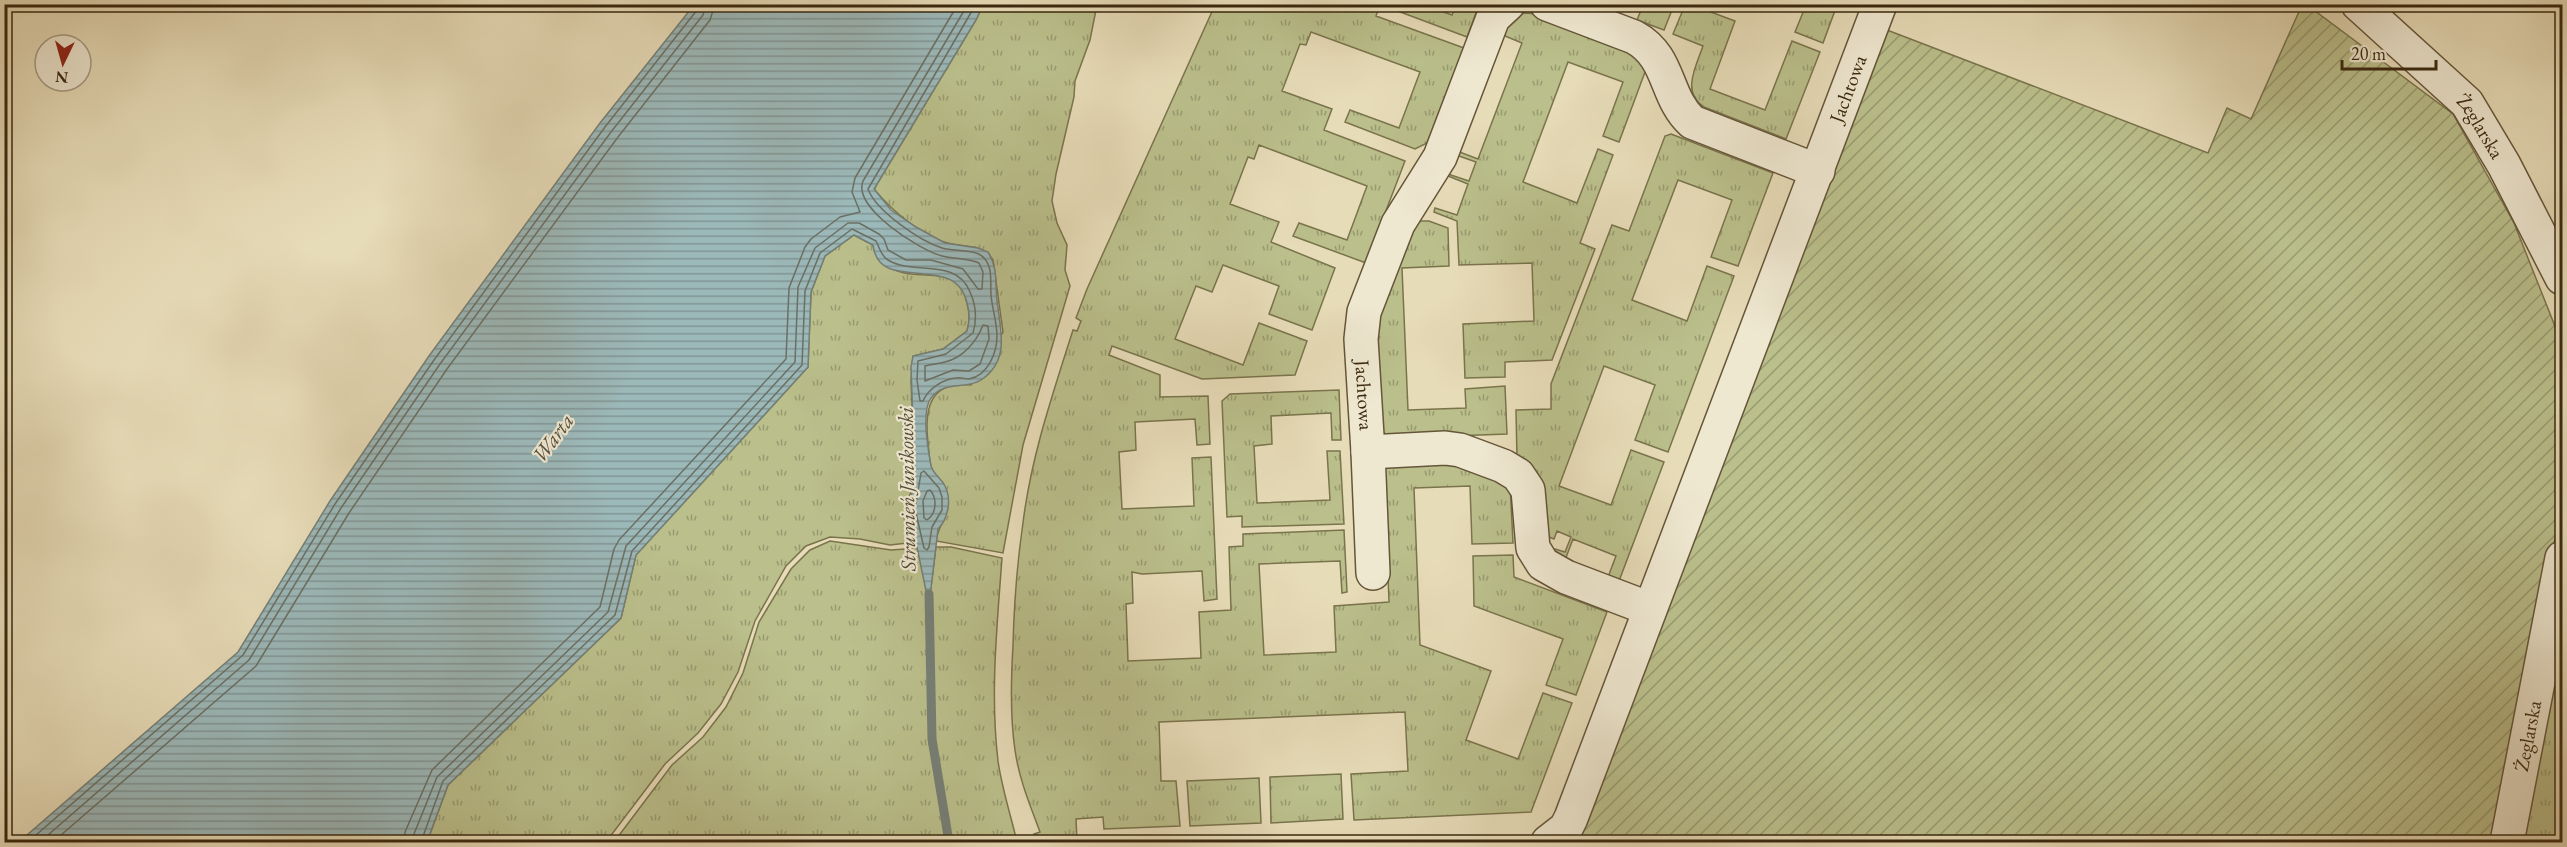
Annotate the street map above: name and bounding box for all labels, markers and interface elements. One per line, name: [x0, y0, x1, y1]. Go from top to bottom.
north arrow: [33, 33, 93, 93]
scale bar: [2342, 33, 2436, 71]
text: 20 m: [2351, 42, 2386, 65]
street label: Jachtowa: [1822, 51, 1873, 128]
text: N: [54, 66, 69, 88]
street label: Żeglarska: [2451, 87, 2510, 164]
street label: Jachtowa: [1349, 357, 1380, 431]
water label: Strumień Junikowski: [892, 406, 921, 572]
water label: Warta: [526, 408, 579, 467]
street label: Żeglarska: [2508, 698, 2547, 774]

